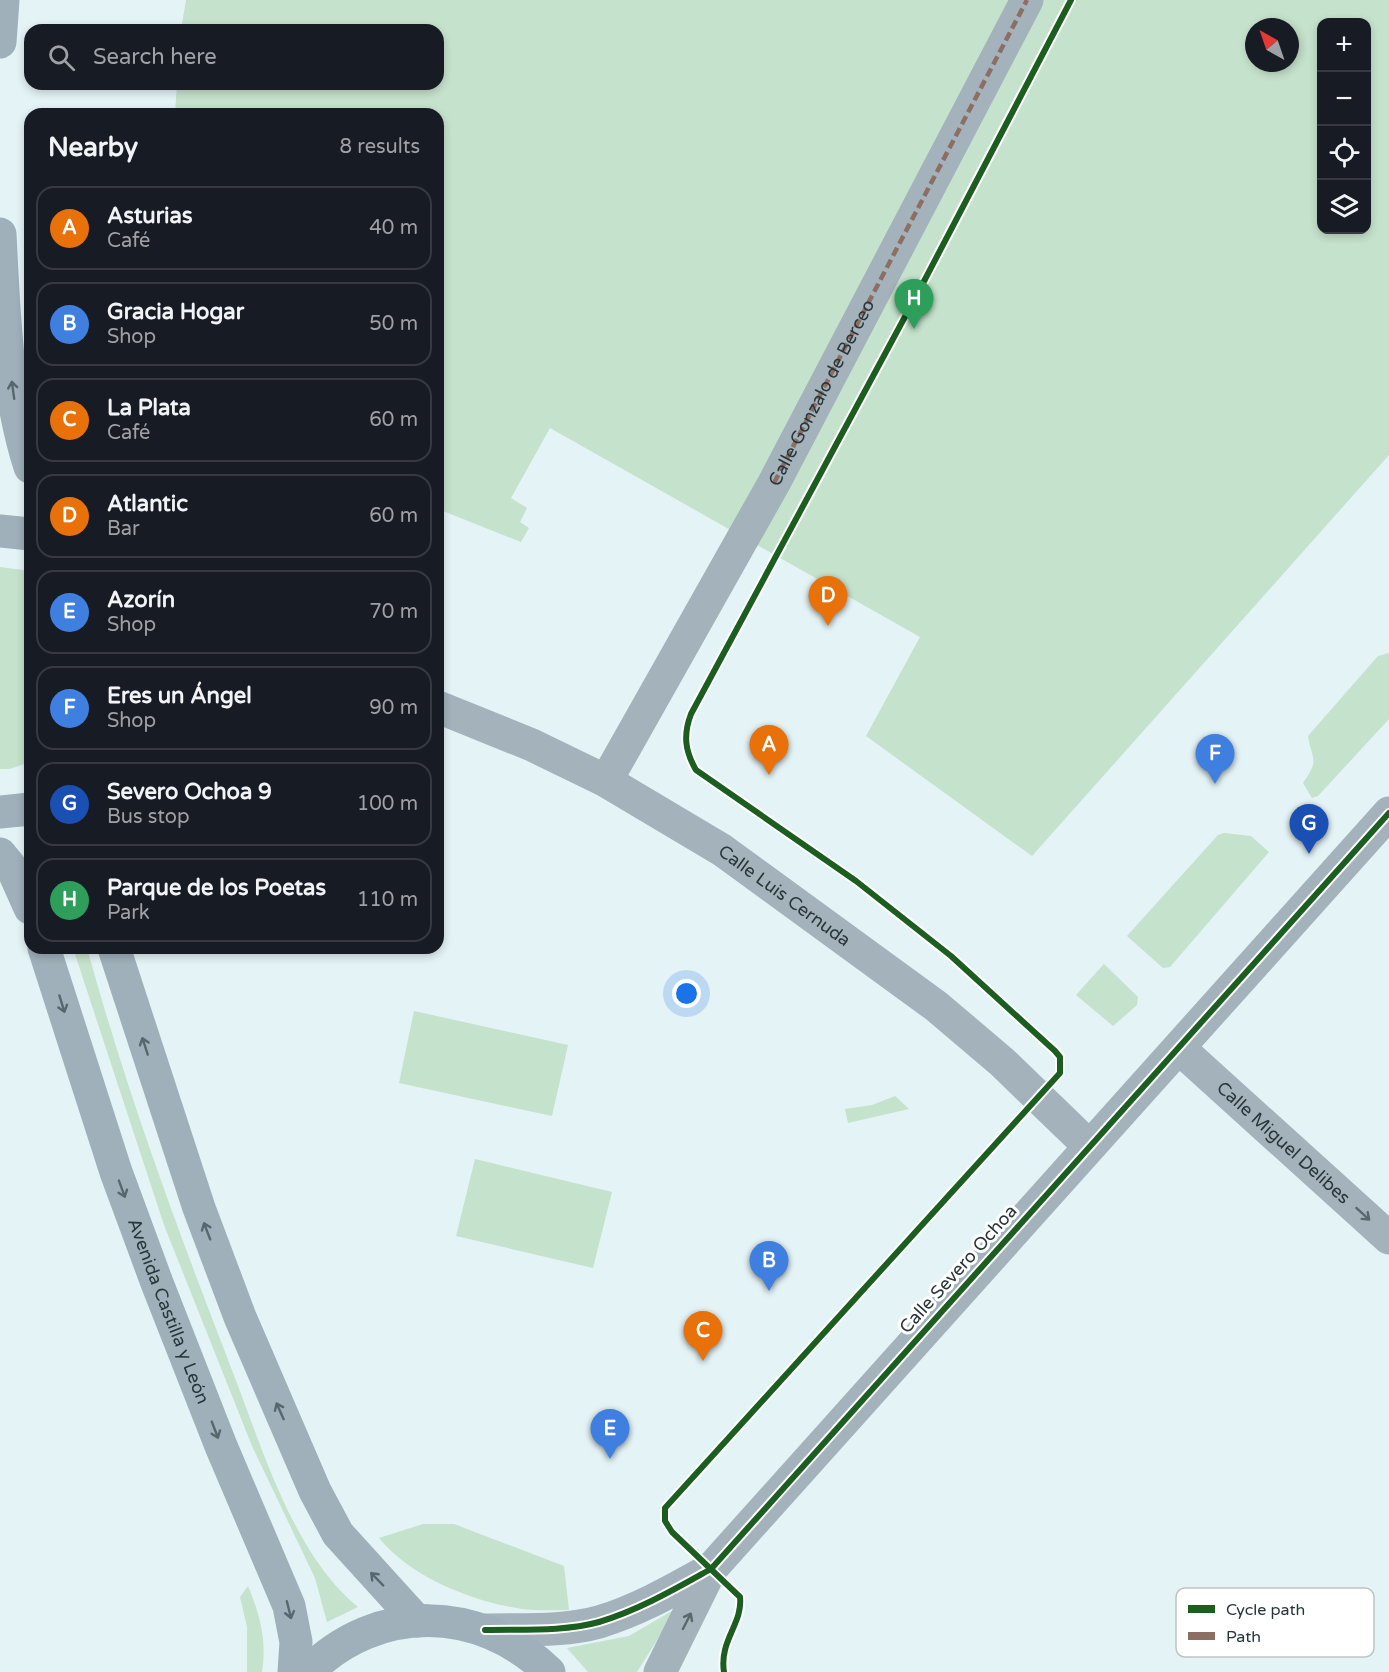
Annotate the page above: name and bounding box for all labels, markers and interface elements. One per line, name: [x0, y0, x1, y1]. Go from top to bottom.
north arrow: [1245, 18, 1299, 72]
map controls: [1317, 18, 1371, 234]
button: +: [1317, 18, 1371, 72]
search box: [24, 24, 444, 90]
icon: search: [45, 41, 78, 74]
text: Search here: [93, 44, 217, 70]
button: −: [1317, 72, 1371, 126]
button: locate: [1317, 126, 1371, 180]
text: Nearby: [48, 132, 138, 163]
text: 8 results: [340, 135, 420, 159]
button: layers: [1317, 180, 1371, 234]
text: Asturias: [107, 203, 193, 229]
text: A: [62, 216, 77, 240]
text: 40 m: [369, 216, 418, 240]
text: Café: [107, 229, 150, 253]
pin: H: [894, 280, 934, 329]
street label: Calle Gonzalo de Berceo: [763, 296, 879, 490]
text: Gracia Hogar: [107, 299, 244, 325]
text: B: [63, 312, 76, 336]
text: 50 m: [369, 312, 418, 336]
text: Shop: [107, 325, 156, 349]
one-way arrow: [7, 381, 18, 400]
text: La Plata: [107, 395, 191, 421]
text: C: [63, 408, 76, 432]
text: 60 m: [369, 408, 418, 432]
text: Café: [107, 421, 150, 445]
text: Atlantic: [107, 491, 188, 517]
text: D: [62, 504, 77, 528]
text: 60 m: [369, 504, 418, 528]
text: Bar: [107, 517, 140, 541]
pin: D: [808, 576, 848, 626]
text: Azorín: [107, 587, 175, 613]
text: E: [63, 600, 76, 624]
text: 70 m: [369, 600, 418, 624]
text: Shop: [107, 613, 156, 637]
text: Eres un Ángel: [107, 683, 252, 709]
text: F: [63, 696, 76, 720]
text: 90 m: [369, 696, 418, 720]
text: Shop: [107, 709, 156, 733]
pin: A: [750, 726, 788, 775]
pin: F: [1196, 734, 1234, 784]
text: Severo Ochoa 9: [107, 779, 272, 805]
text: G: [62, 792, 77, 816]
text: 100 m: [357, 792, 418, 816]
pin: G: [1290, 804, 1328, 854]
text: Bus stop: [107, 805, 190, 829]
street label: Calle Luis Cernuda: [714, 840, 855, 951]
text: Parque de los Poetas: [107, 875, 326, 901]
text: H: [62, 888, 77, 912]
text: 110 m: [357, 888, 418, 912]
text: Park: [107, 901, 150, 925]
your location: [672, 979, 701, 1008]
one-way arrow: [57, 994, 68, 1013]
one-way arrow: [139, 1037, 150, 1056]
street label: Calle Miguel Delibes: [1212, 1077, 1355, 1209]
one-way arrow: [118, 1179, 129, 1198]
street label: Calle Severo Ochoa: [894, 1200, 1022, 1338]
one-way arrow: [1355, 1207, 1370, 1221]
street label: Avenida Castilla y León: [123, 1215, 214, 1407]
one-way arrow: [201, 1222, 212, 1240]
pin: B: [750, 1242, 788, 1291]
pin: C: [684, 1312, 722, 1361]
one-way arrow: [274, 1403, 285, 1421]
pin: E: [590, 1410, 630, 1459]
one-way arrow: [210, 1420, 221, 1439]
one-way arrow: [370, 1571, 384, 1586]
legend: [1176, 1588, 1374, 1657]
one-way arrow: [284, 1600, 296, 1619]
text: Cycle path: [1226, 1600, 1305, 1620]
one-way arrow: [681, 1612, 693, 1630]
text: Path: [1226, 1627, 1261, 1647]

